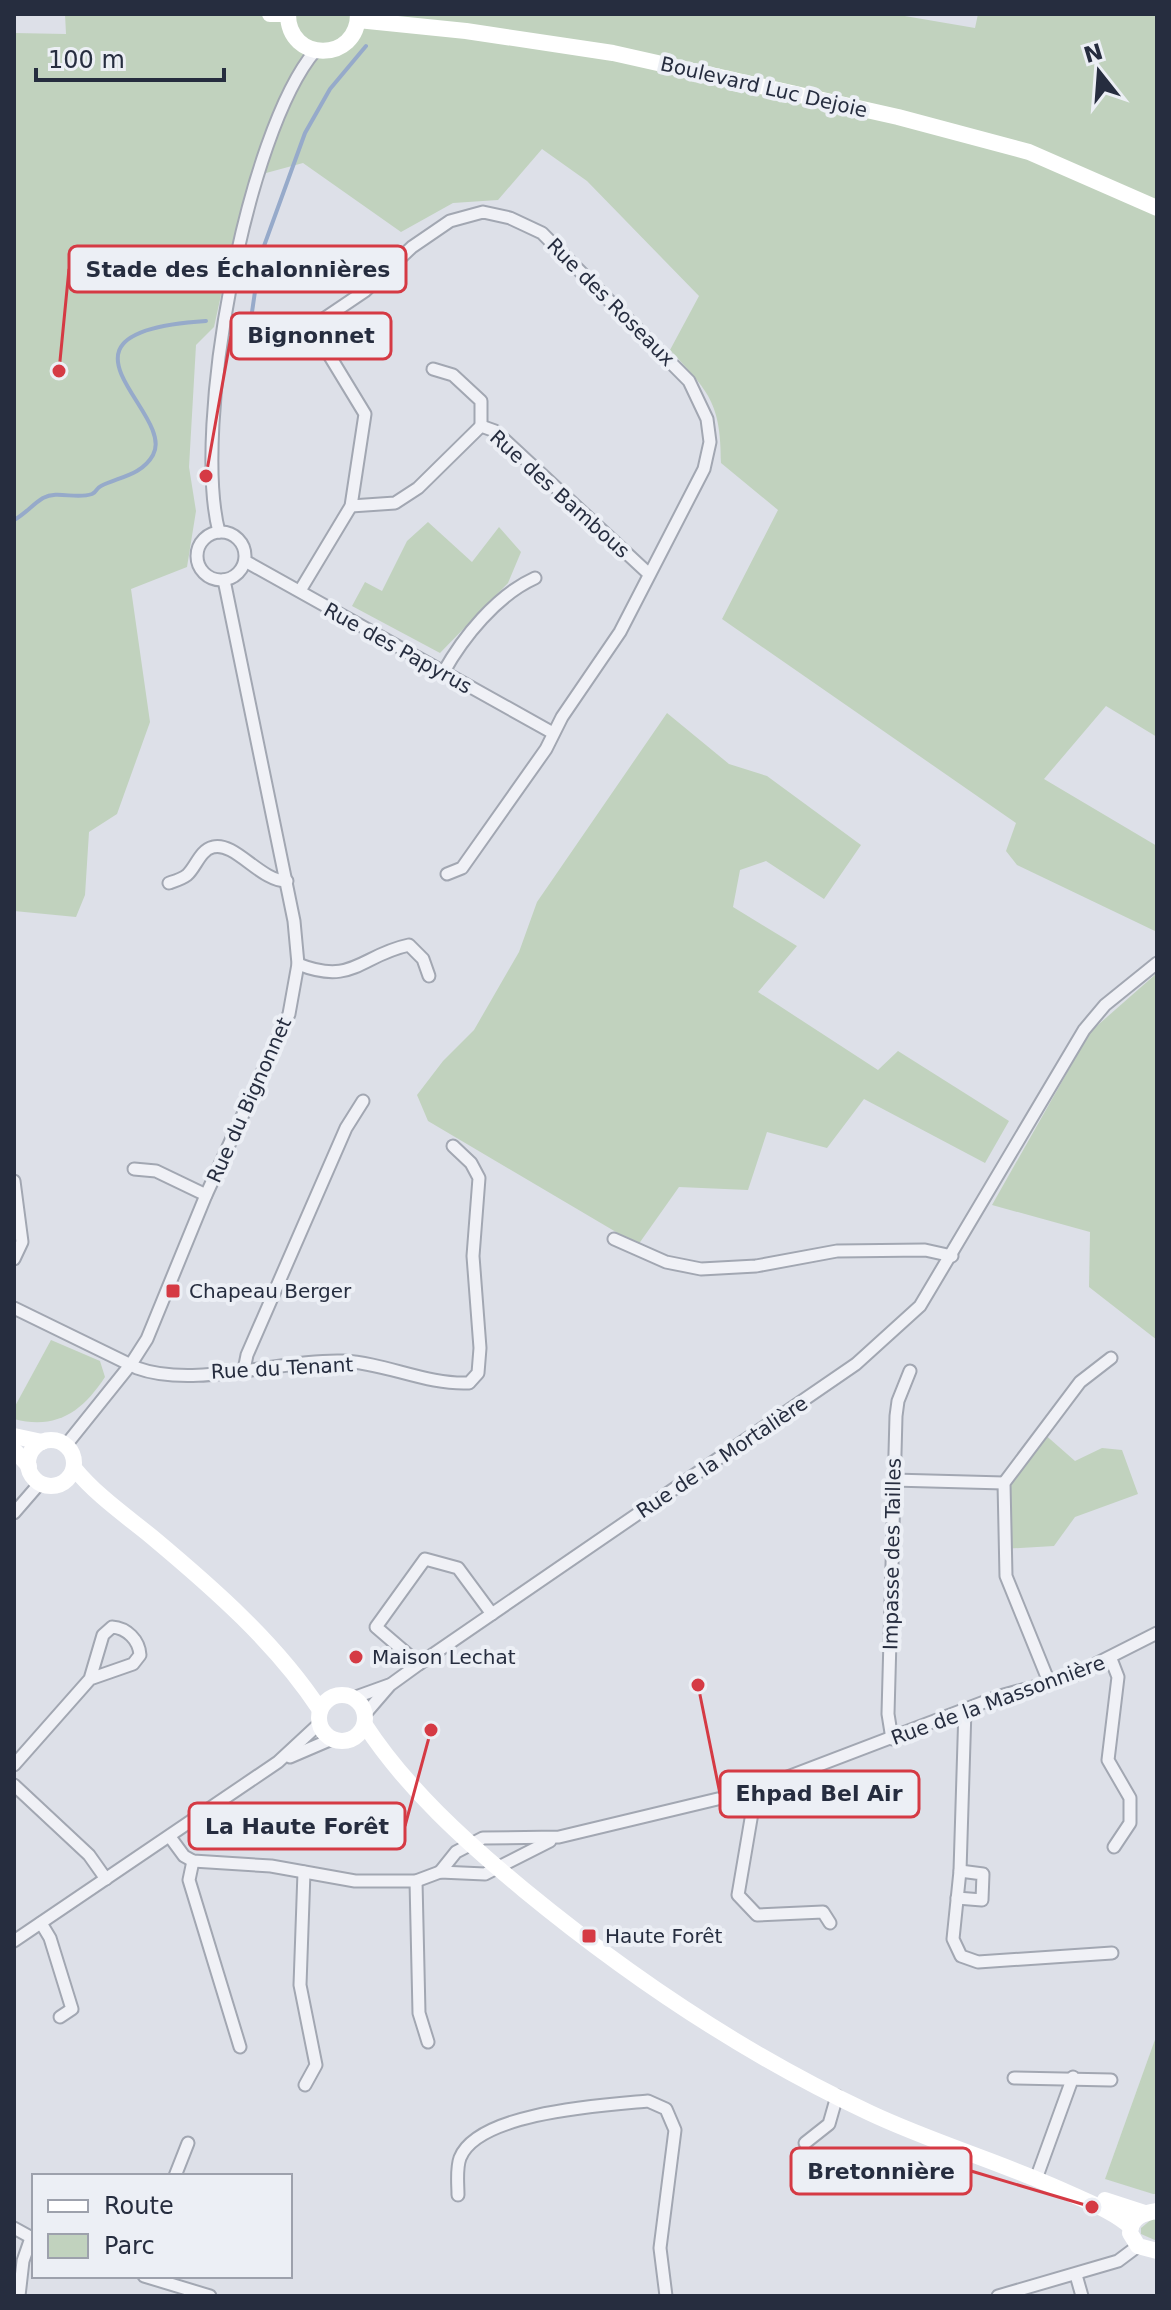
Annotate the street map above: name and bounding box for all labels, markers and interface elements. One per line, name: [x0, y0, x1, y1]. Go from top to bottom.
scale bar: [36, 32, 224, 82]
north arrow: [1059, 32, 1139, 112]
text: N: [1081, 39, 1106, 68]
text: 100 m: [48, 46, 125, 74]
street label: Boulevard Luc Dejoie: [658, 51, 870, 123]
street label: Rue des Roseaux: [542, 233, 680, 371]
callout: Stade des Échalonnières: [69, 246, 406, 292]
text: Stade des Échalonnières: [86, 257, 390, 282]
callout: Bignonnet: [231, 313, 391, 359]
text: Bignonnet: [247, 323, 375, 348]
street label: Rue des Bambous: [485, 425, 635, 563]
street label: Rue des Papyrus: [320, 597, 476, 699]
street label: Rue du Bignonnet: [202, 1013, 296, 1186]
place label: Chapeau Berger: [189, 1279, 352, 1303]
marker: Chapeau Berger: [164, 1282, 182, 1300]
street label: Rue du Tenant: [210, 1352, 354, 1384]
street label: Rue de la Mortalière: [632, 1391, 812, 1523]
street label: Impasse des Tailles: [878, 1458, 906, 1650]
place label: Maison Lechat: [372, 1645, 516, 1669]
marker: Maison Lechat: [347, 1648, 365, 1666]
street label: Rue de la Massonnière: [888, 1650, 1108, 1750]
callout: Ehpad Bel Air: [720, 1771, 919, 1817]
text: Ehpad Bel Air: [736, 1781, 903, 1806]
callout: La Haute Forêt: [189, 1803, 405, 1849]
text: La Haute Forêt: [205, 1814, 390, 1839]
place label: Haute Forêt: [605, 1924, 723, 1948]
marker: Haute Forêt: [580, 1927, 598, 1945]
callout: Bretonnière: [791, 2148, 971, 2194]
text: Bretonnière: [807, 2159, 955, 2184]
legend: [32, 2174, 292, 2278]
text: Route: [104, 2192, 174, 2220]
text: Parc: [104, 2232, 155, 2260]

